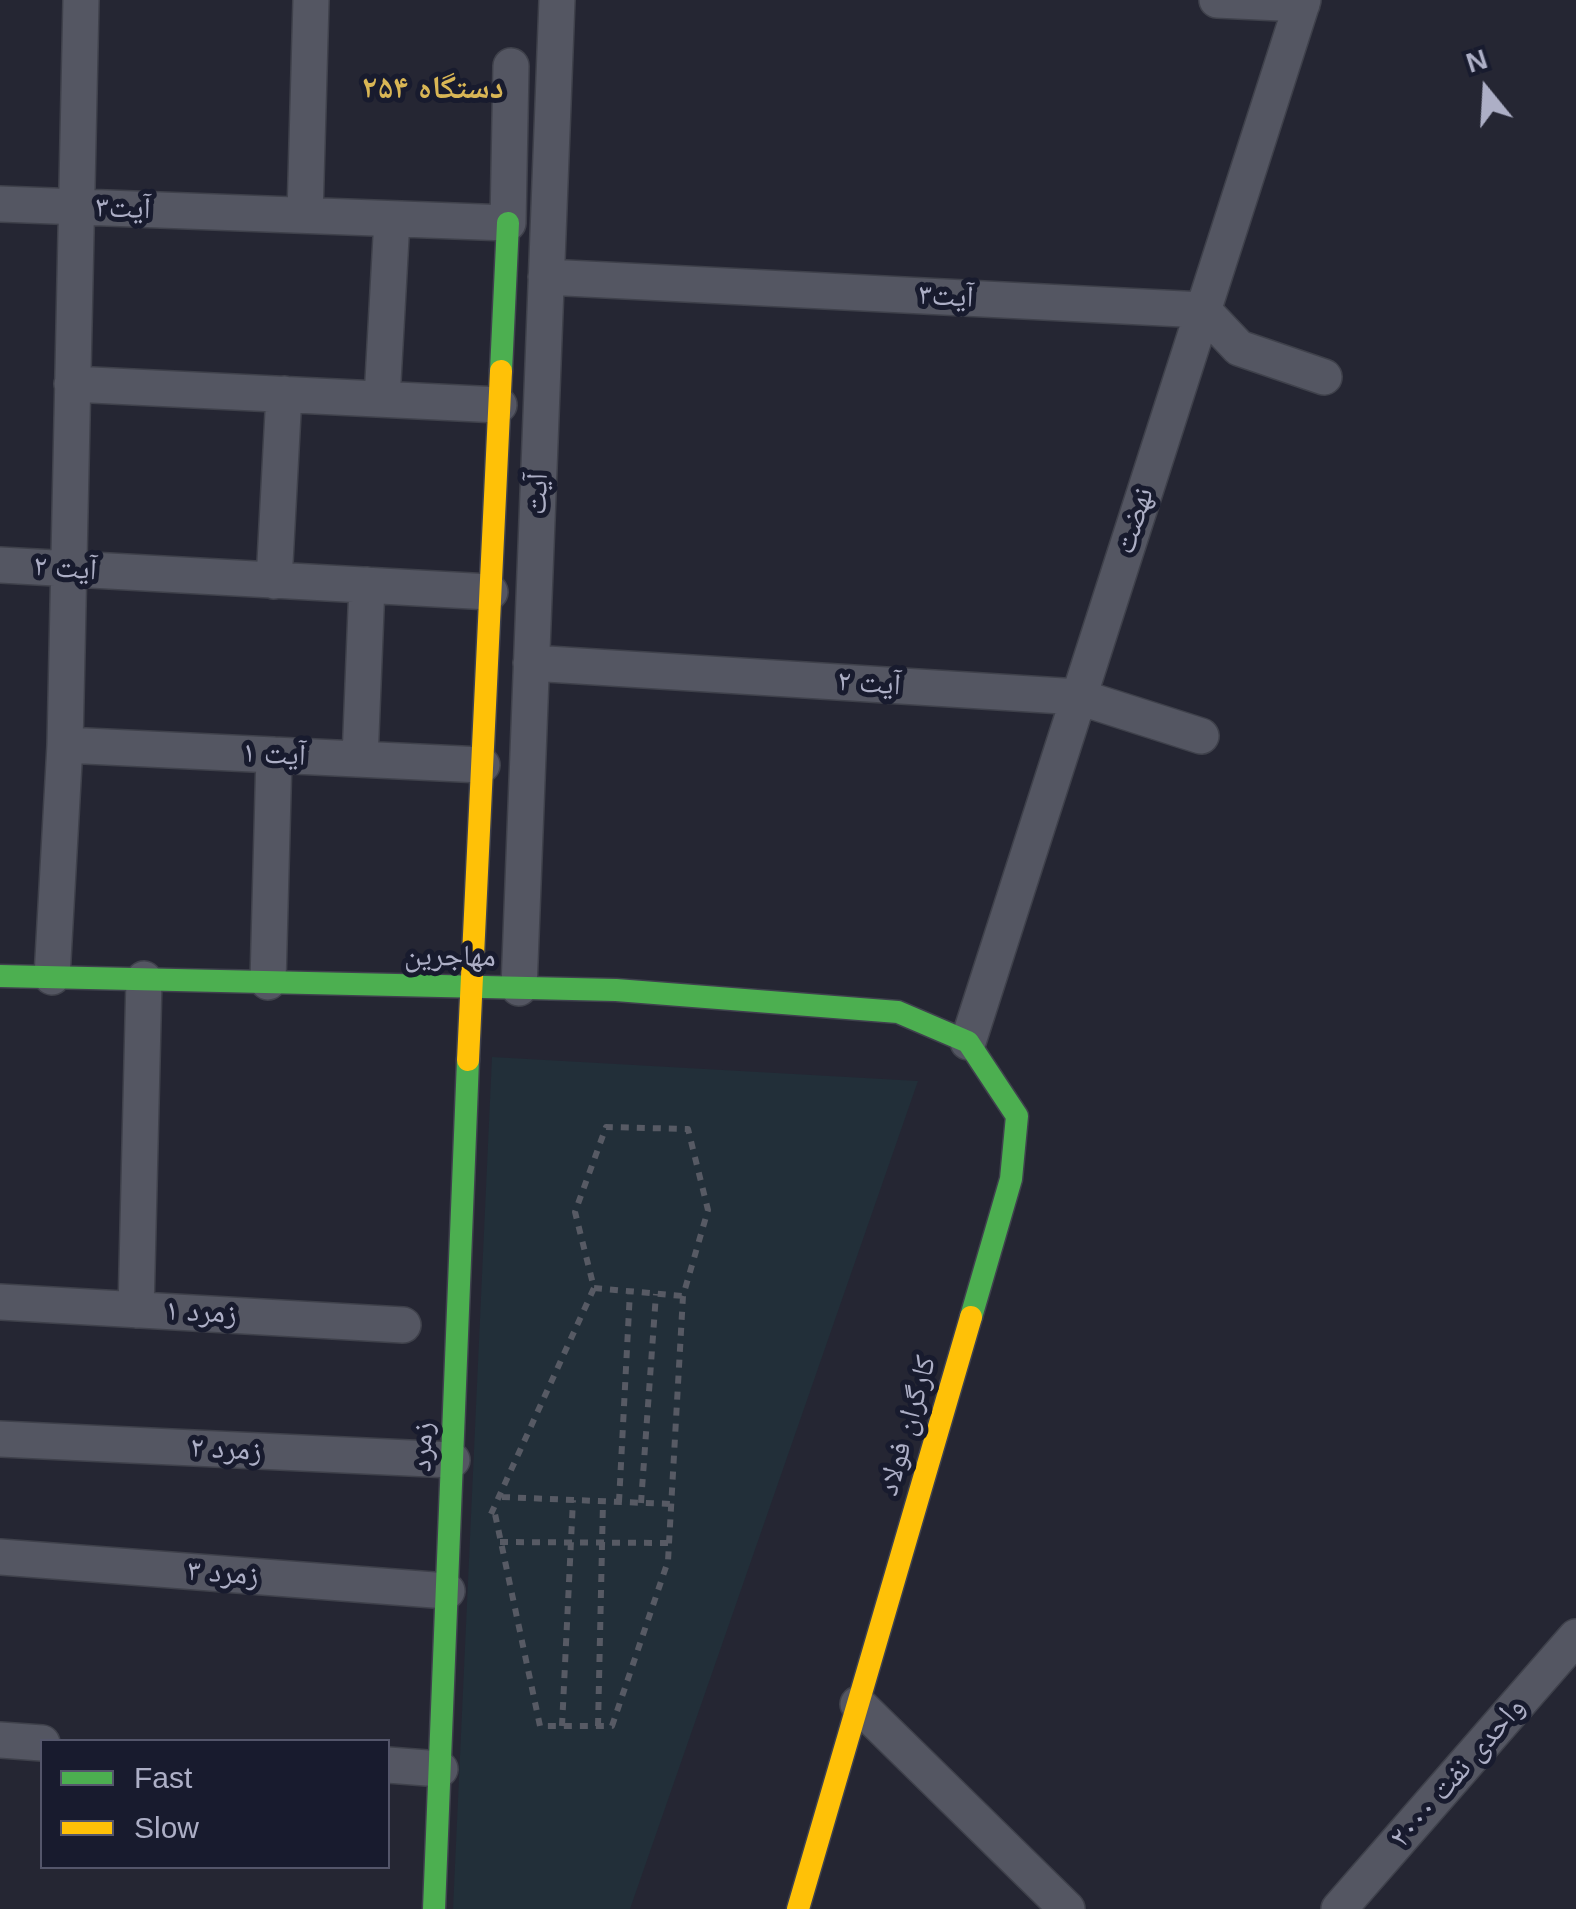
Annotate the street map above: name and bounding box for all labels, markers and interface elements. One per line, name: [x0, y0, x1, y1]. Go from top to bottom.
north arrow: [1436, 40, 1536, 140]
text: N: [1462, 43, 1491, 79]
district label: ۲۵۴ دستگاه: [362, 70, 504, 108]
street label: آیت۳: [95, 190, 151, 228]
street label: آیت۳: [917, 278, 975, 316]
street label: آیت: [519, 472, 557, 516]
street label: نهضت: [1107, 483, 1163, 559]
street label: آیت ۲: [32, 549, 98, 589]
street label: آیت ۲: [836, 664, 902, 704]
street label: آیت ۱: [241, 735, 307, 775]
street label: مهاجرین: [404, 938, 496, 976]
street label: زمرد ۱: [164, 1293, 238, 1333]
street label: کارگران فولاد: [871, 1352, 945, 1500]
street label: زمرد: [404, 1421, 442, 1473]
street label: زمرد ۲: [189, 1430, 263, 1470]
street label: زمرد ۳: [186, 1554, 260, 1594]
street label: ۲۰۰۰ واحدی نفت: [1383, 1690, 1533, 1856]
legend: [40, 1739, 390, 1869]
text: Fast: [134, 1761, 192, 1794]
text: Slow: [134, 1811, 199, 1844]

